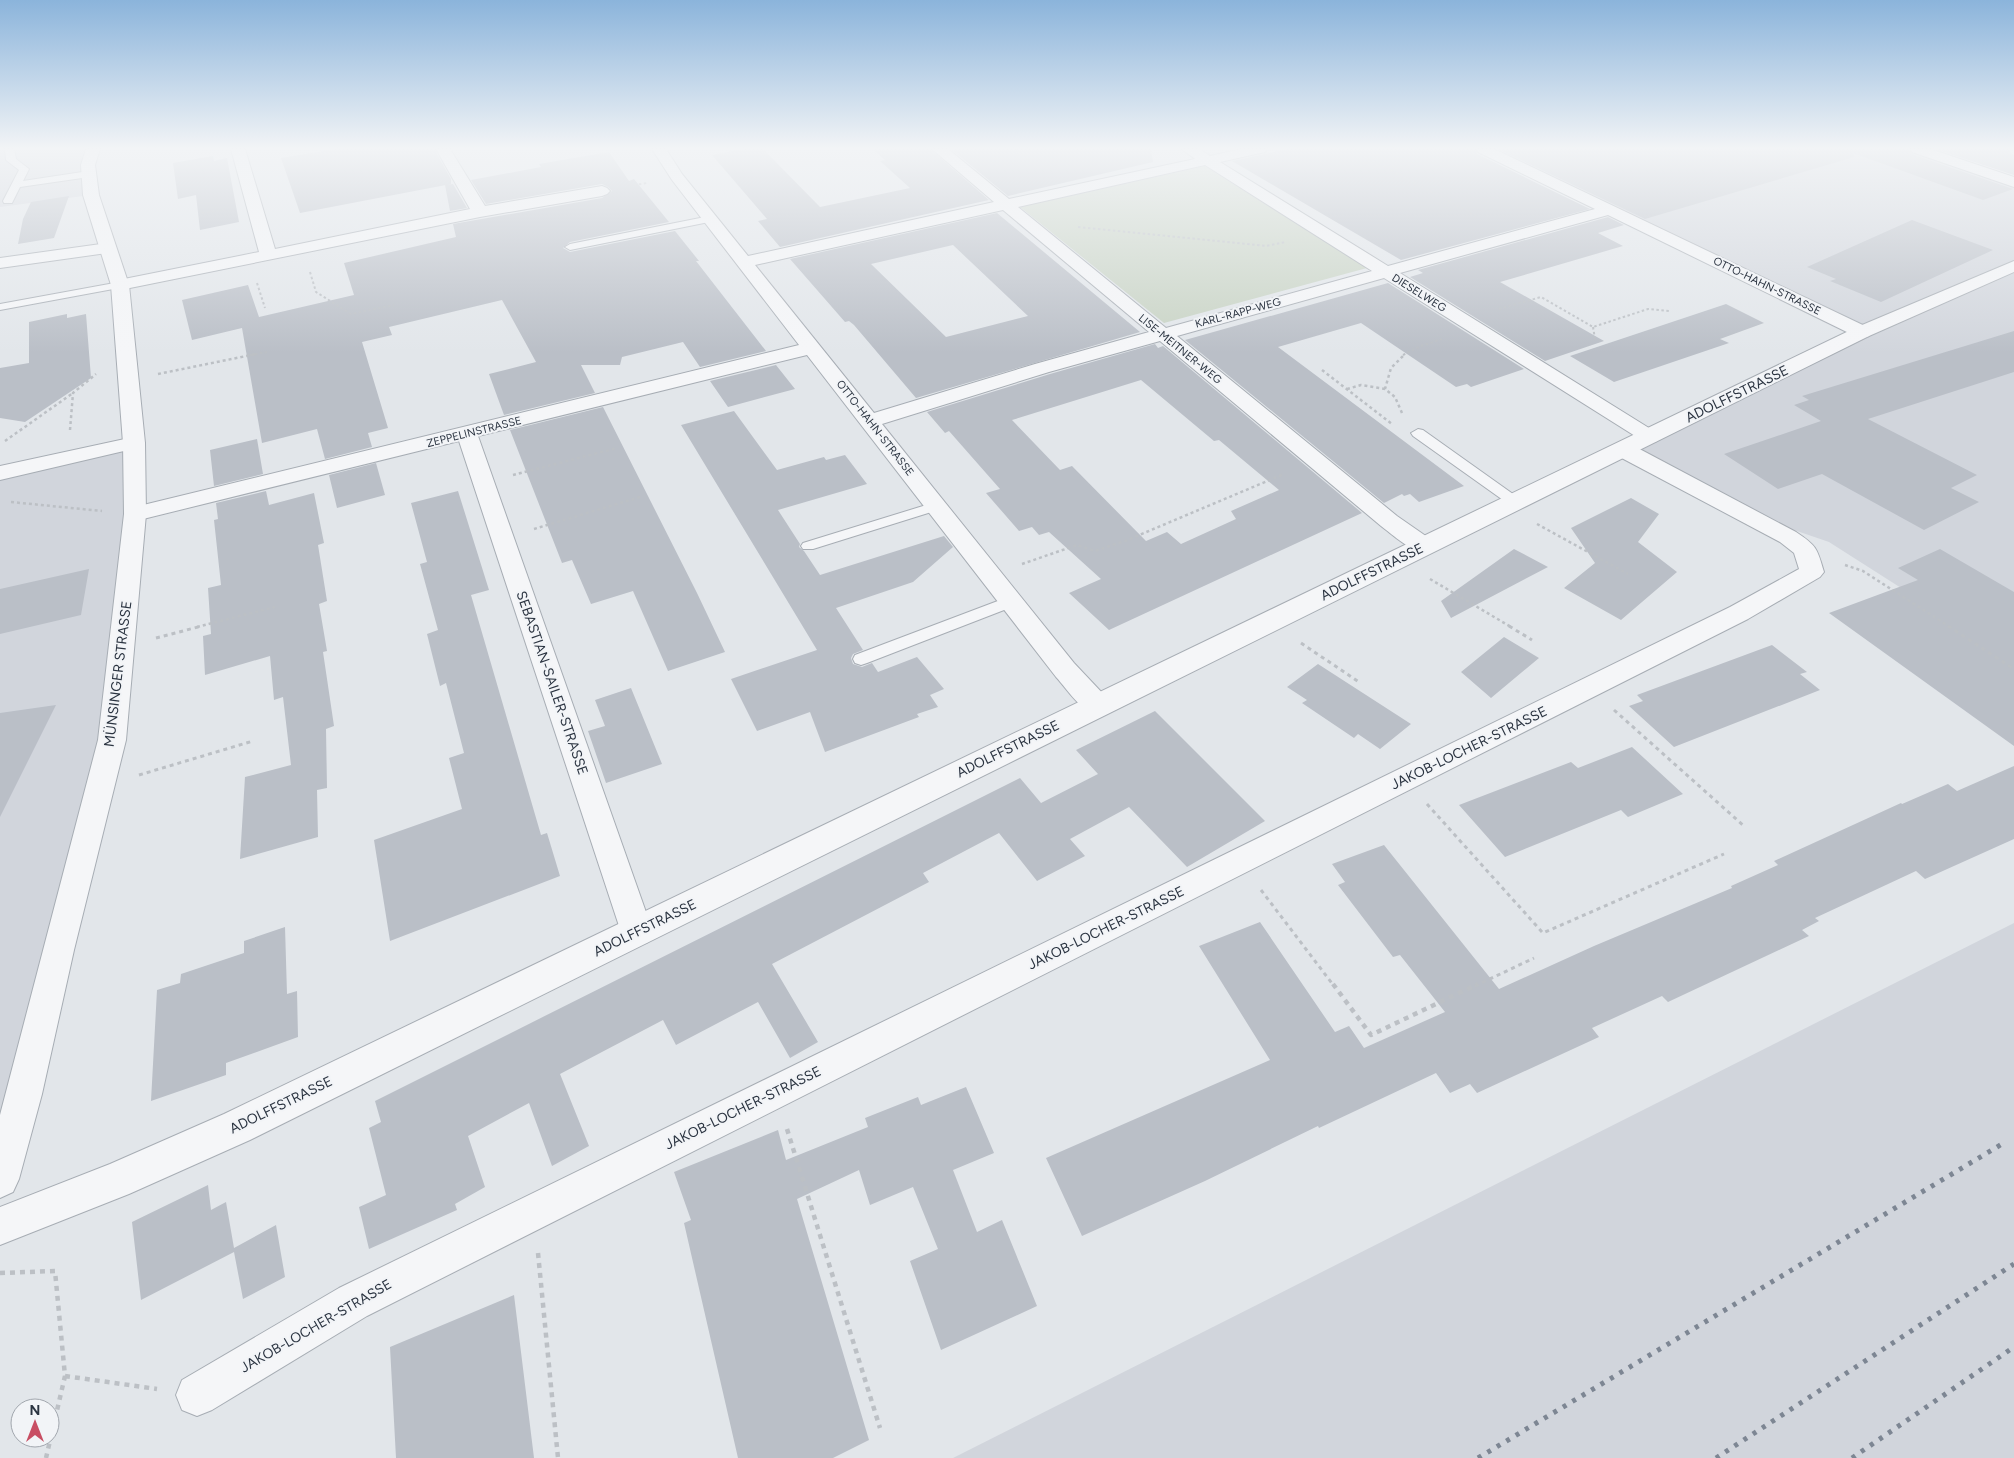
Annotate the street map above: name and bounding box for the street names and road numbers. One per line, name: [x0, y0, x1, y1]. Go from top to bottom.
street label: OTTO-HAHN-STRASSE: [1711, 254, 1823, 318]
street label: DIESELWEG: [1389, 271, 1449, 315]
street label: KARL-RAPP-WEG: [1194, 295, 1282, 331]
street label: LISE-MEITNER-WEG: [1136, 311, 1224, 387]
street label: ADOLFFSTRASSE: [1683, 362, 1791, 426]
street label: OTTO-HAHN-STRASSE: [834, 378, 916, 478]
street label: ZEPPELINSTRASSE: [425, 414, 523, 450]
street label: ADOLFFSTRASSE: [1318, 540, 1426, 604]
street label: SEBASTIAN-SAILER-STRASSE: [512, 589, 592, 777]
street label: MÜNSINGER STRASSE: [101, 600, 135, 748]
street label: JAKOB-LOCHER-STRASSE: [1388, 703, 1550, 793]
street label: ADOLFFSTRASSE: [954, 717, 1062, 781]
street label: JAKOB-LOCHER-STRASSE: [1025, 883, 1187, 973]
street label: ADOLFFSTRASSE: [591, 896, 699, 960]
street label: JAKOB-LOCHER-STRASSE: [662, 1063, 824, 1153]
street label: ADOLFFSTRASSE: [227, 1073, 335, 1137]
street label: JAKOB-LOCHER-STRASSE: [237, 1276, 395, 1376]

